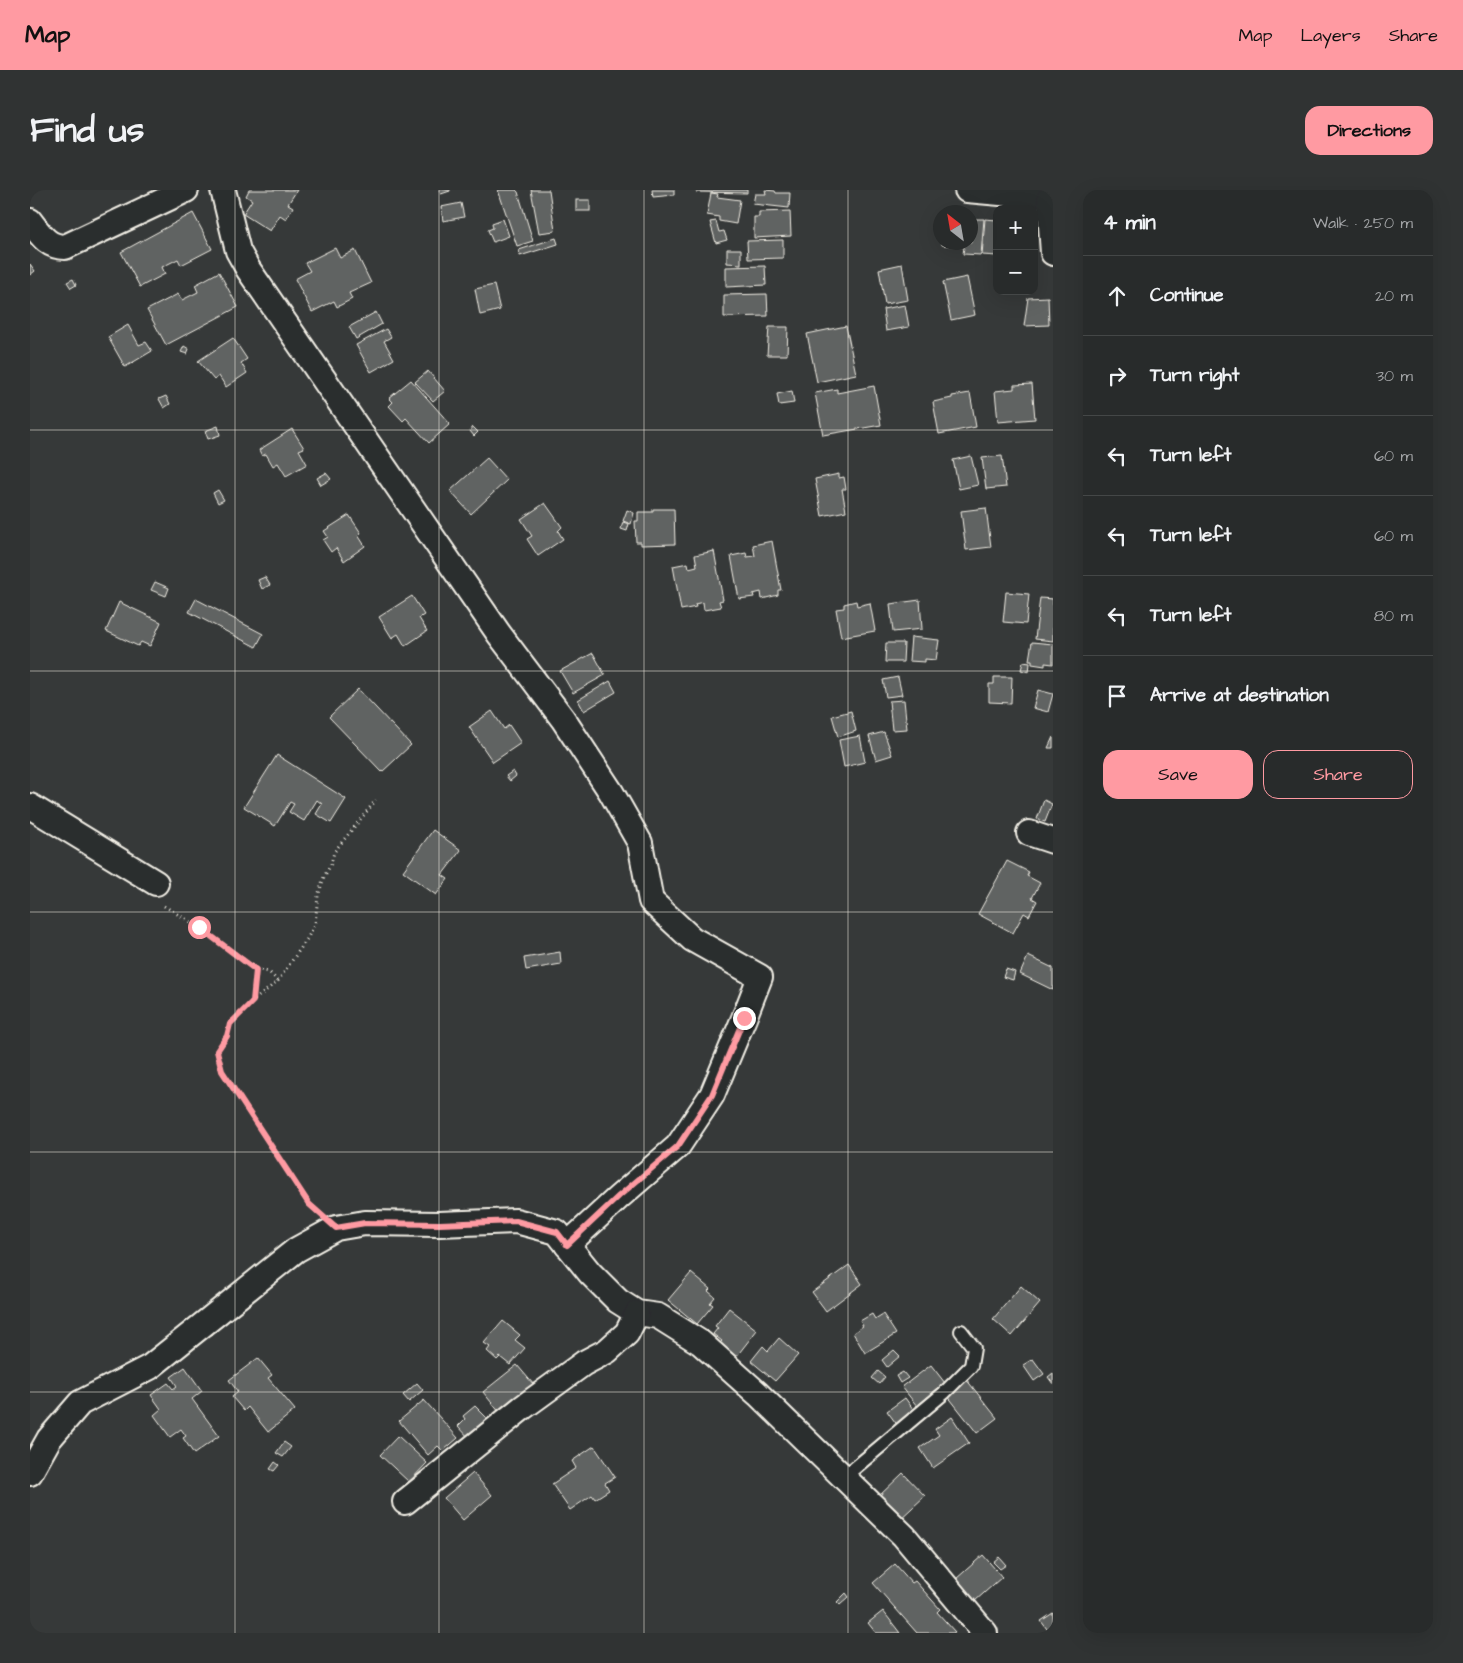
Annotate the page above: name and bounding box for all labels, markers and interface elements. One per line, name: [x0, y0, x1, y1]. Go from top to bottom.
text: Map: [25, 18, 70, 52]
text: Map: [1238, 23, 1272, 48]
text: Layers: [1300, 23, 1361, 48]
text: Share: [1389, 23, 1438, 48]
text: Find us: [30, 106, 144, 155]
button: Directions: [1305, 106, 1433, 155]
north arrow: [933, 205, 978, 250]
map controls: [993, 205, 1038, 295]
button: +: [993, 205, 1038, 250]
text: 4 min: [1103, 208, 1156, 237]
text: Walk · 250 m: [1313, 212, 1413, 234]
button: −: [993, 250, 1038, 295]
icon: ahead: [1103, 282, 1131, 310]
text: Continue: [1150, 282, 1224, 309]
text: 20 m: [1375, 285, 1413, 307]
icon: right: [1103, 362, 1131, 390]
text: Turn right: [1150, 362, 1239, 389]
text: 30 m: [1376, 365, 1413, 387]
icon: left: [1103, 442, 1131, 470]
text: Turn left: [1150, 442, 1231, 469]
text: 60 m: [1374, 445, 1413, 467]
icon: left: [1103, 522, 1131, 550]
text: Turn left: [1150, 522, 1231, 549]
text: 60 m: [1374, 525, 1413, 547]
icon: left: [1103, 602, 1131, 630]
text: Turn left: [1150, 602, 1231, 629]
text: 80 m: [1374, 605, 1413, 627]
icon: arrive: [1103, 682, 1131, 710]
text: Arrive at destination: [1150, 682, 1329, 709]
button: Save: [1103, 750, 1253, 799]
button: Share: [1263, 750, 1413, 799]
route start: [188, 916, 211, 939]
route end: [733, 1007, 756, 1030]

